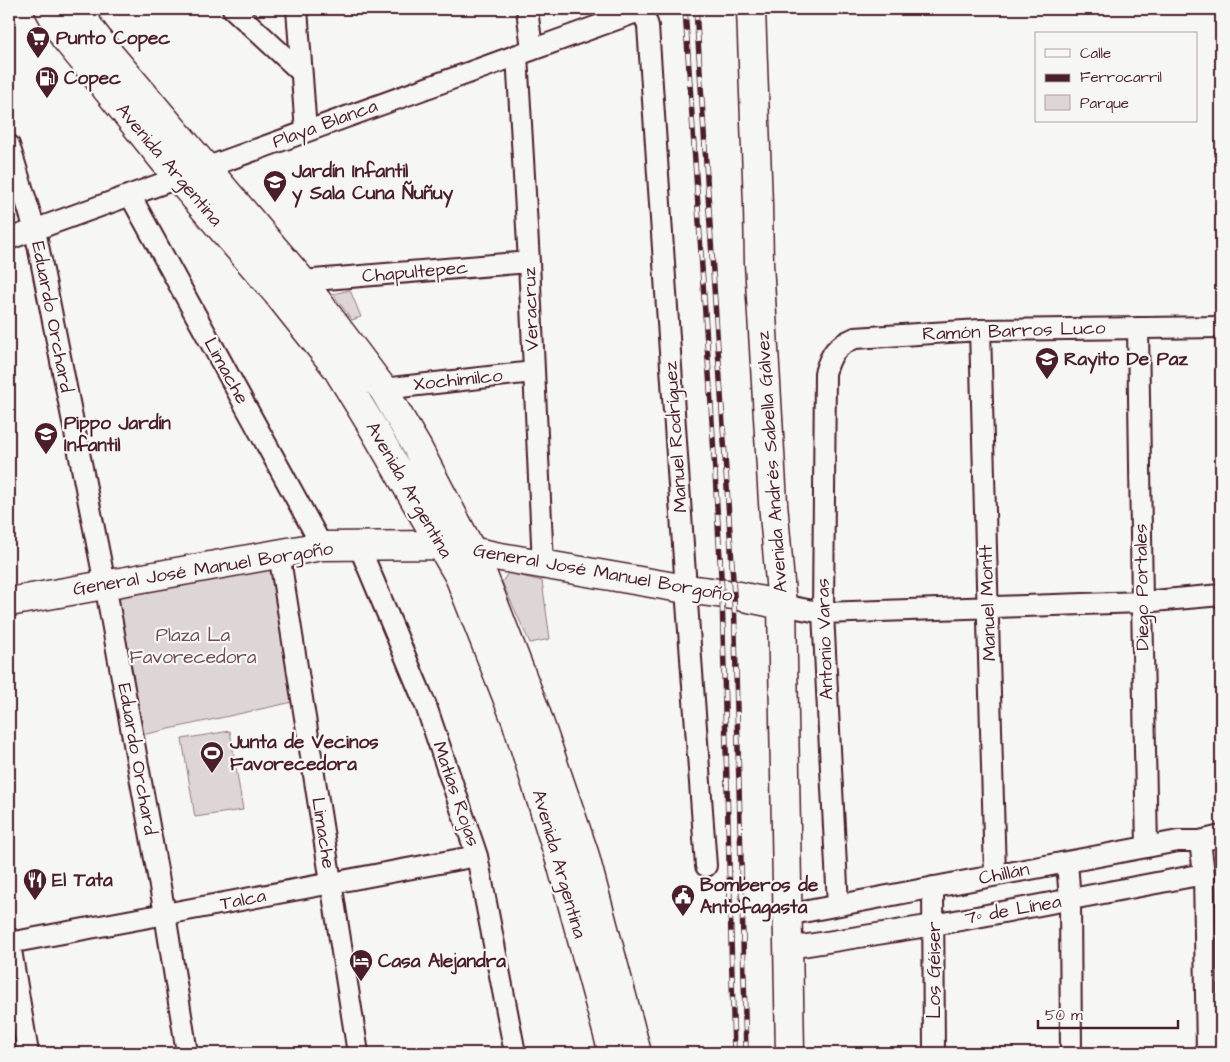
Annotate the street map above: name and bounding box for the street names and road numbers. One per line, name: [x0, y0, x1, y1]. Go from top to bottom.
street label: Playa Blanca: [269, 92, 382, 156]
street label: Avenida Argentina: [109, 97, 229, 233]
street label: Eduardo Orchard: [24, 239, 80, 395]
street label: Chapultepec: [361, 254, 469, 290]
street label: Veracruz: [516, 266, 546, 351]
street label: Ramón Barros Luco: [922, 314, 1106, 348]
street label: Avenida Andrés Sabella Gálvez: [749, 330, 795, 594]
street label: Limache: [197, 333, 255, 409]
street label: Manuel Rodríguez: [657, 360, 696, 514]
street label: Xochimilco: [412, 362, 504, 398]
street label: Avenida Argentina: [358, 417, 459, 564]
street label: Diego Portales: [1127, 523, 1158, 651]
street label: General José Manuel Borgoño: [71, 535, 335, 604]
street label: General José Manuel Borgoño: [471, 537, 735, 610]
street label: Manuel Montt: [972, 544, 1004, 662]
street label: Antonio Varas: [809, 578, 841, 700]
street label: Eduardo Orchard: [110, 681, 164, 837]
street label: Matías Rojas: [425, 738, 487, 850]
street label: Avenida Argentina: [524, 786, 593, 942]
street label: Limache: [304, 795, 342, 871]
street label: Chillán: [976, 856, 1032, 892]
street label: Talca: [218, 882, 269, 918]
street label: 7º de Línea: [963, 888, 1064, 932]
street label: Los Géiser: [921, 921, 948, 1019]

